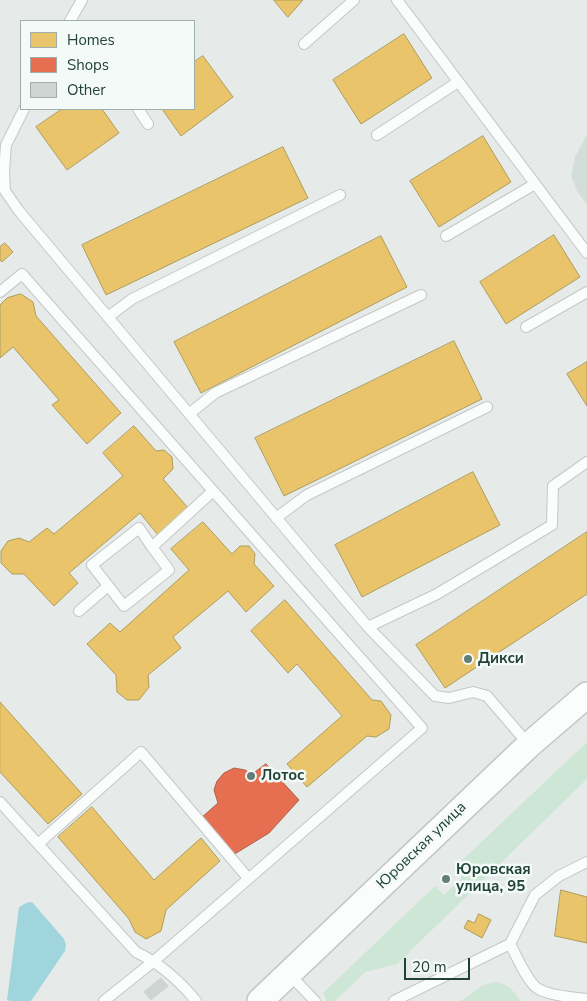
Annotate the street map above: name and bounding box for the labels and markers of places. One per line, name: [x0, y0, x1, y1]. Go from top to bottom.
place label: Дикси: [478, 650, 524, 668]
marker: Дикси: [462, 653, 474, 665]
place label: Лотос: [261, 767, 304, 785]
marker: Лотос: [245, 770, 257, 782]
place label: Юровская улица, 95: [456, 861, 531, 896]
marker: Юровская улица, 95: [440, 873, 452, 885]

